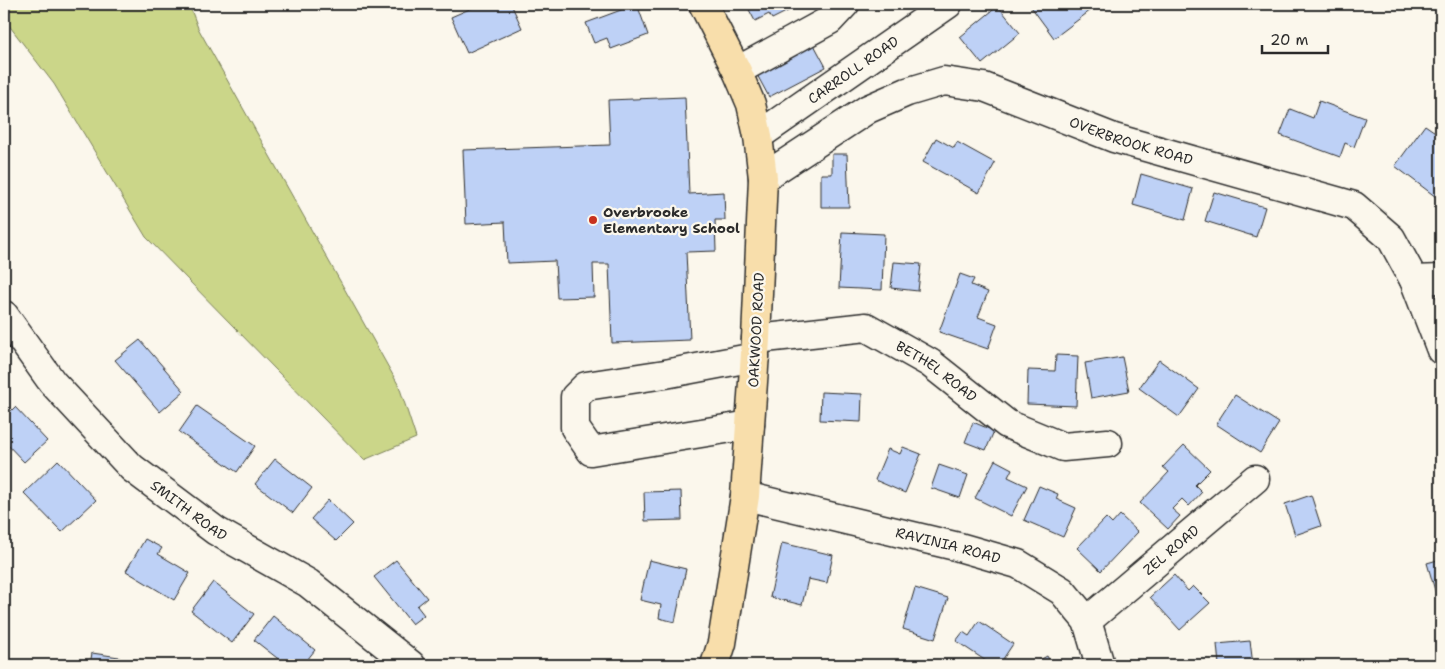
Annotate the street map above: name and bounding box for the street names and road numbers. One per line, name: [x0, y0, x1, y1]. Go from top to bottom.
street label: CARROLL ROAD: [804, 32, 902, 108]
street label: OVERBROOK ROAD: [1067, 112, 1195, 169]
street label: OAKWOOD ROAD: [744, 272, 768, 388]
street label: BETHEL ROAD: [893, 337, 981, 406]
street label: SMITH ROAD: [147, 476, 231, 545]
street label: ZEL ROAD: [1139, 521, 1203, 579]
street label: RAVINIA ROAD: [894, 523, 1003, 568]

